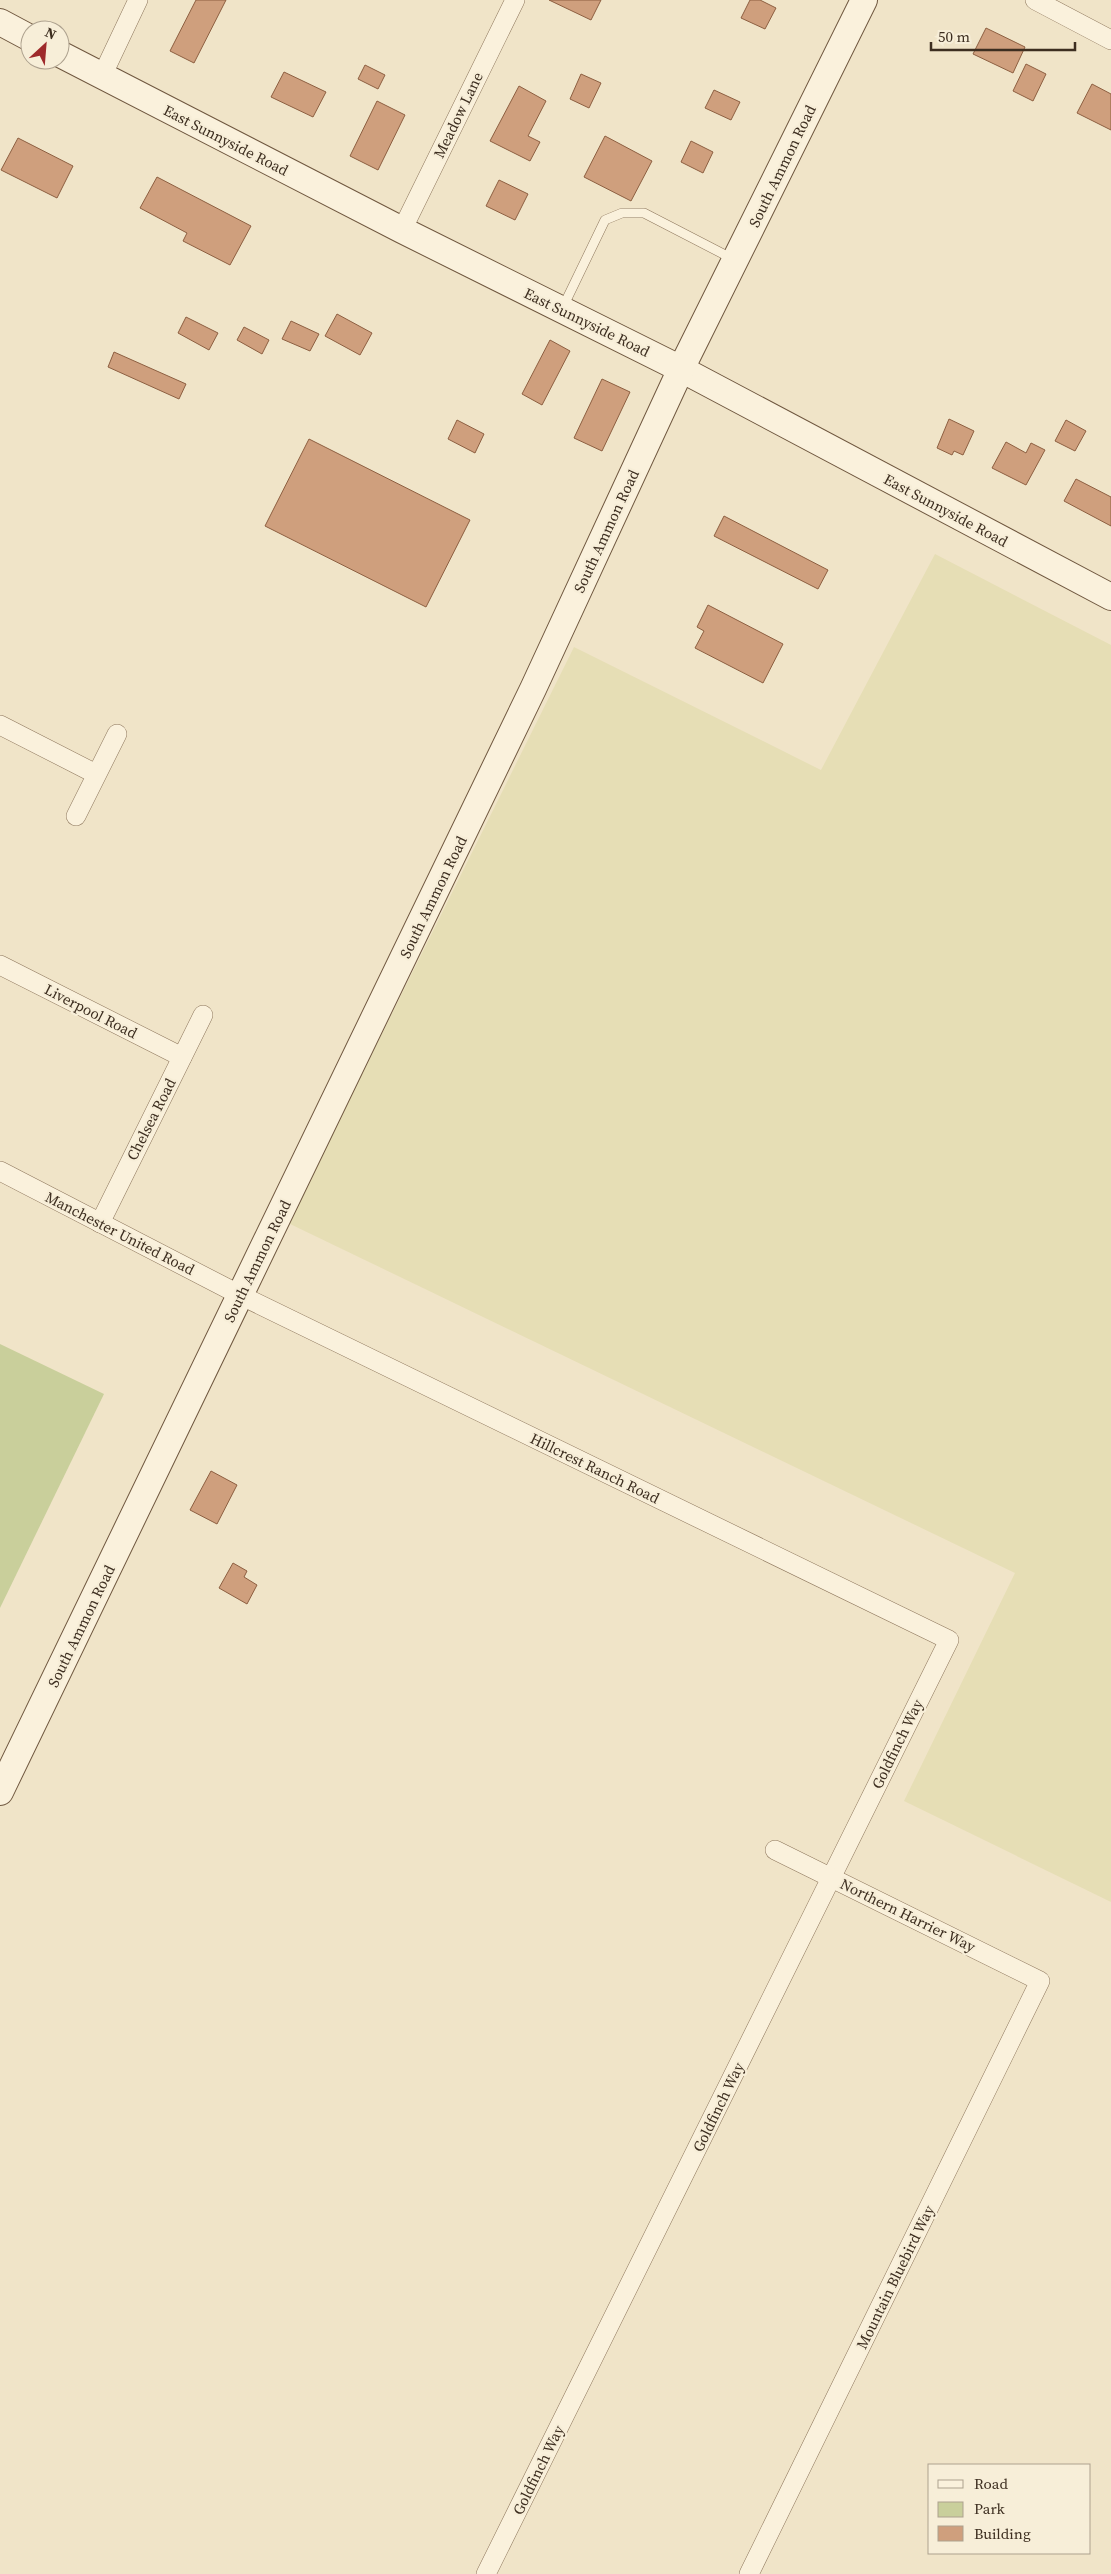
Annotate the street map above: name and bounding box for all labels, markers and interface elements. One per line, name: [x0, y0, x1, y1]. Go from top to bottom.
north arrow: [20, 20, 70, 70]
scale bar: [931, 20, 1075, 52]
text: N: [42, 22, 60, 45]
text: 50 m: [938, 26, 970, 47]
street label: Meadow Lane: [428, 68, 488, 162]
street label: East Sunnyside Road: [160, 99, 293, 181]
street label: South Ammon Road: [743, 101, 821, 231]
street label: East Sunnyside Road: [521, 282, 654, 362]
street label: South Ammon Road: [568, 466, 644, 596]
street label: East Sunnyside Road: [880, 468, 1012, 552]
street label: South Ammon Road: [394, 832, 472, 962]
street label: Liverpool Road: [41, 979, 141, 1044]
street label: Chelsea Road: [121, 1074, 181, 1164]
street label: Manchester United Road: [42, 1186, 199, 1280]
street label: South Ammon Road: [218, 1196, 296, 1326]
street label: Hillcrest Ranch Road: [527, 1428, 664, 1509]
street label: South Ammon Road: [42, 1561, 120, 1691]
street label: Goldfinch Way: [866, 1695, 928, 1792]
street label: Northern Harrier Way: [837, 1873, 979, 1957]
street label: Goldfinch Way: [687, 2058, 749, 2155]
street label: Mountain Bluebird Way: [851, 2201, 939, 2353]
street label: Goldfinch Way: [507, 2421, 569, 2518]
legend: [928, 2464, 1091, 2554]
text: Road: [974, 2473, 1008, 2494]
text: Park: [974, 2498, 1006, 2519]
text: Building: [974, 2523, 1031, 2544]

